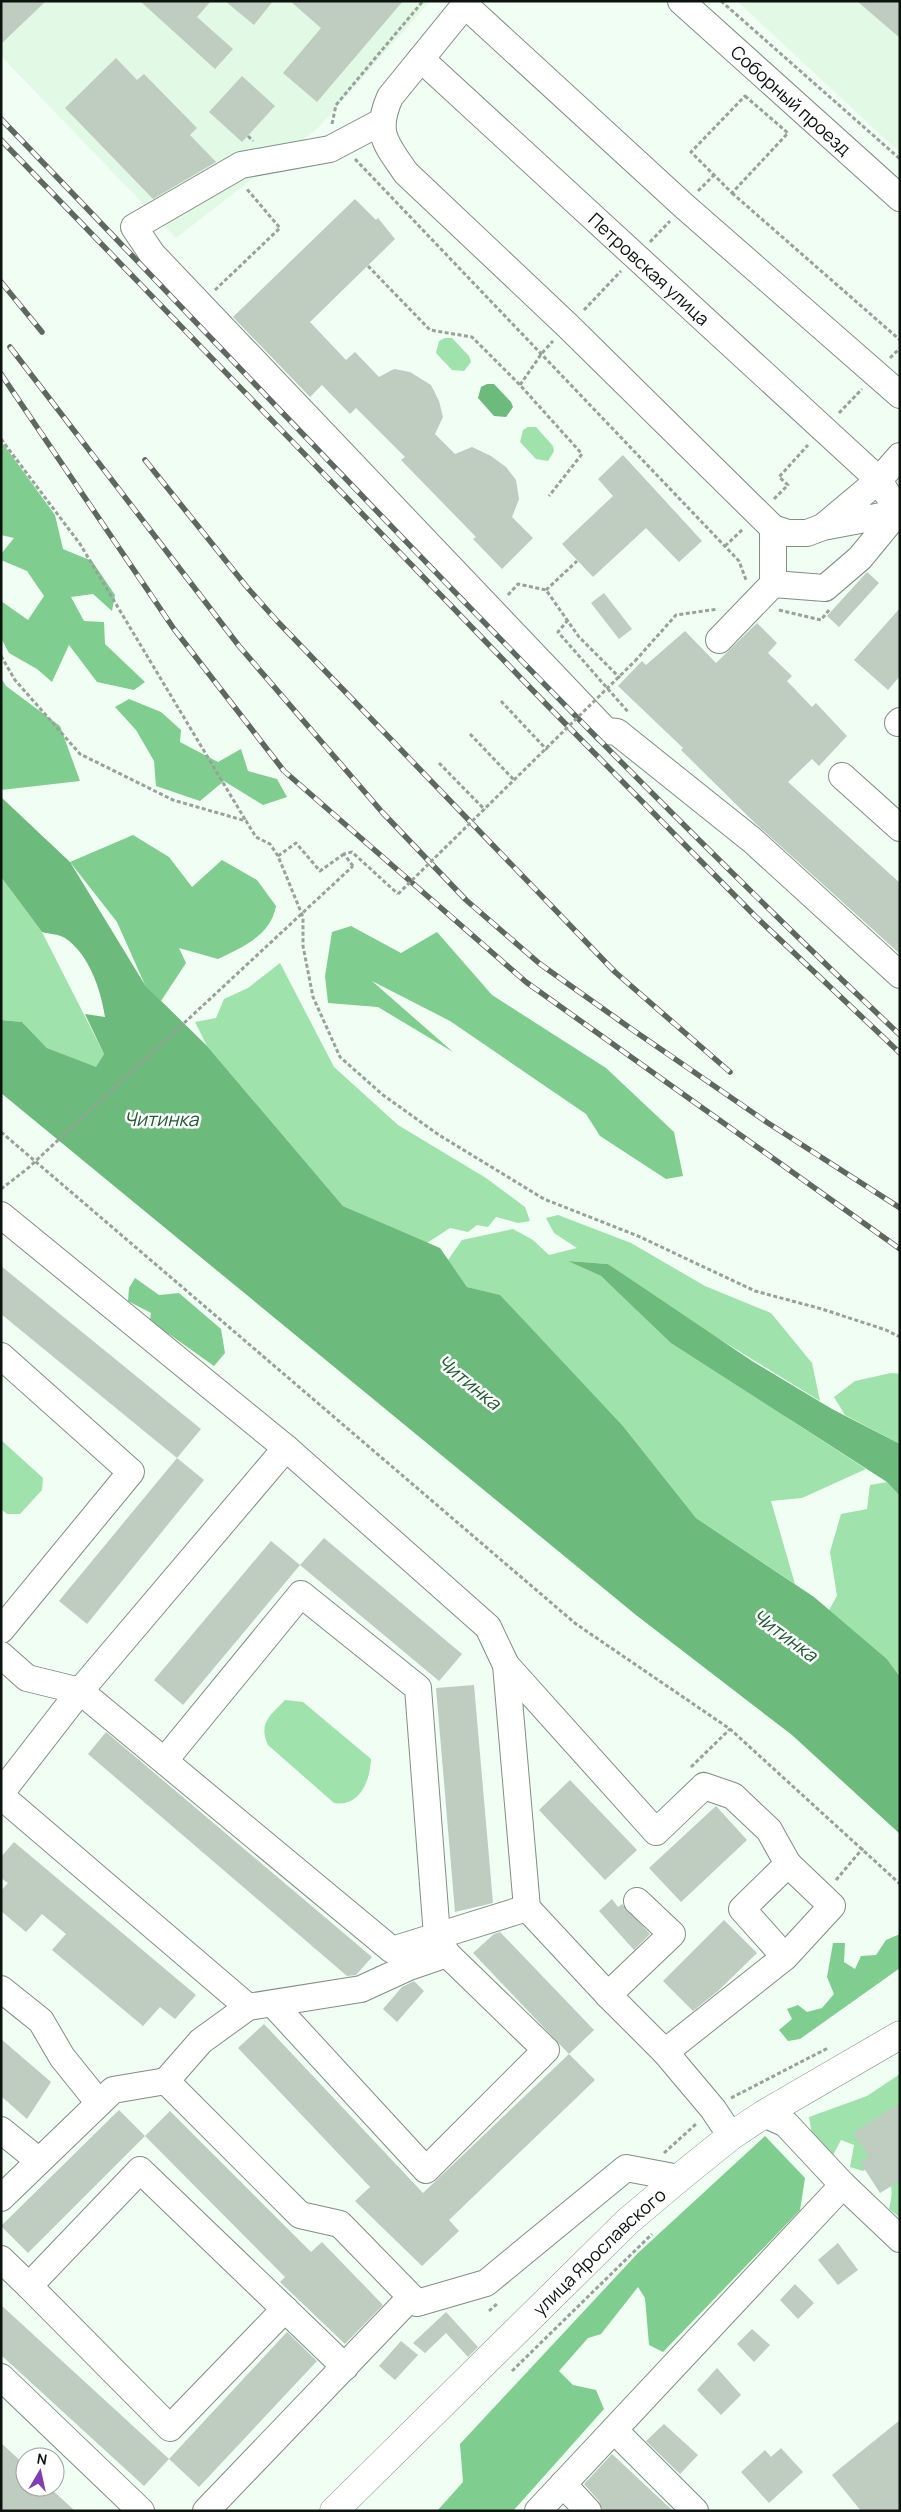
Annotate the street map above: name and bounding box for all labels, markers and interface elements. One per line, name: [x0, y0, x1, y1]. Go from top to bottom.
street label: Соборный проезд: [726, 40, 856, 160]
street label: Петровская улица: [584, 207, 715, 331]
water label: Читинка: [124, 1106, 200, 1132]
water label: Читинка: [432, 1348, 507, 1417]
water label: Читинка: [747, 1603, 824, 1668]
street label: улица Ярославского: [527, 2182, 671, 2320]
north arrow: [15, 2447, 65, 2497]
text: N: [36, 2448, 49, 2469]

